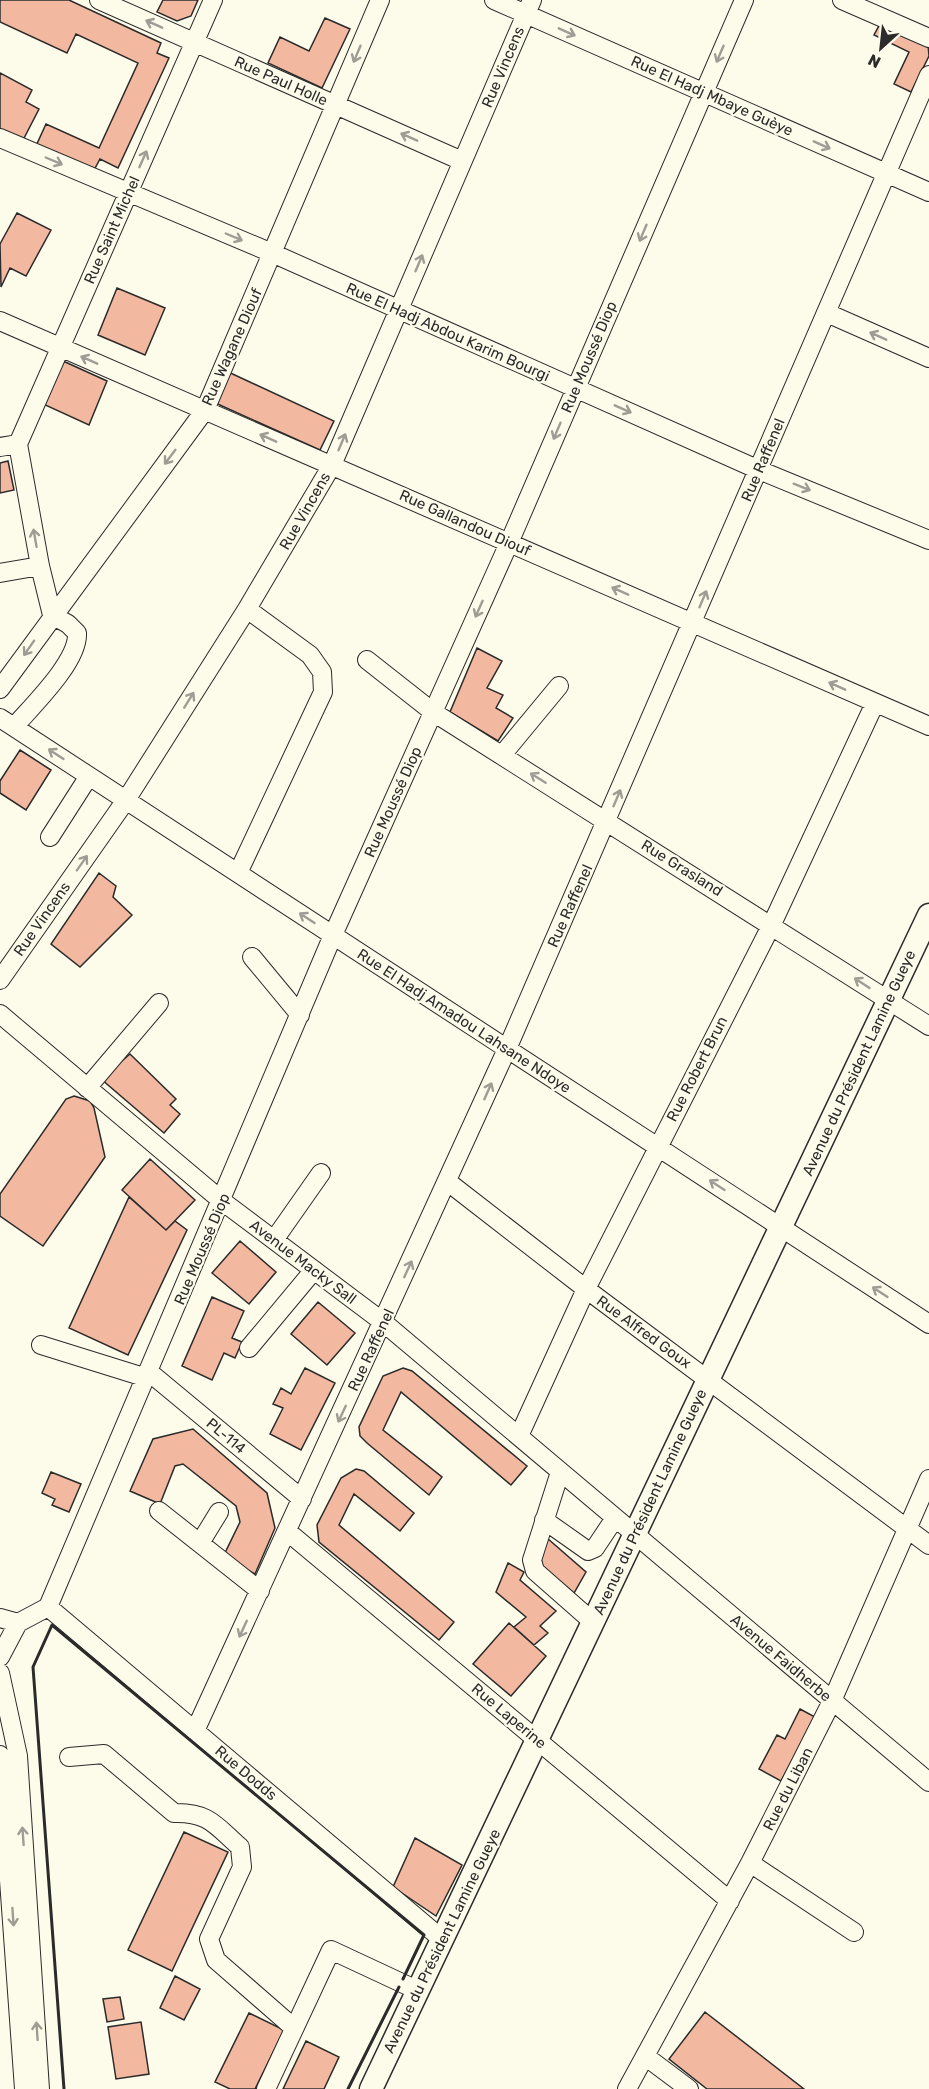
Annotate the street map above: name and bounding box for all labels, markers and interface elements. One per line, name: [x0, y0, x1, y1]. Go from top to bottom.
one-way arrow: [145, 18, 163, 30]
north arrow: [851, 18, 911, 78]
street label: Rue Vincens: [478, 23, 528, 110]
one-way arrow: [557, 27, 576, 38]
one-way arrow: [351, 44, 362, 62]
one-way arrow: [714, 44, 726, 62]
text: N: [865, 50, 884, 72]
street label: Rue Paul Holle: [232, 52, 330, 110]
street label: Rue El Hadj Mbaye Guèye: [628, 52, 796, 140]
one-way arrow: [400, 131, 418, 142]
one-way arrow: [813, 139, 831, 151]
one-way arrow: [138, 151, 149, 169]
one-way arrow: [44, 156, 63, 167]
street label: Rue Saint Michel: [80, 173, 144, 287]
one-way arrow: [637, 223, 648, 241]
one-way arrow: [224, 232, 242, 243]
one-way arrow: [414, 254, 425, 272]
street label: Rue El Hadj Abdou Karim Bourgi: [343, 279, 553, 385]
street label: Rue Wagane Diouf: [198, 285, 266, 408]
street label: Rue Moussé Diop: [557, 298, 621, 415]
one-way arrow: [869, 329, 887, 340]
one-way arrow: [80, 354, 98, 365]
one-way arrow: [614, 405, 632, 416]
street label: Rue Raffenel: [737, 416, 789, 504]
one-way arrow: [551, 421, 562, 439]
one-way arrow: [259, 431, 277, 443]
one-way arrow: [337, 433, 348, 451]
one-way arrow: [164, 449, 176, 465]
street label: Rue Vincens: [276, 469, 335, 553]
one-way arrow: [792, 482, 810, 493]
street label: Rue Gallandou Diouf: [397, 486, 534, 560]
one-way arrow: [29, 528, 40, 548]
one-way arrow: [611, 585, 629, 596]
one-way arrow: [698, 591, 709, 609]
one-way arrow: [473, 600, 484, 618]
one-way arrow: [23, 639, 35, 655]
one-way arrow: [828, 680, 847, 691]
one-way arrow: [184, 692, 196, 709]
street label: Rue Moussé Diop: [361, 744, 426, 860]
one-way arrow: [48, 748, 65, 760]
one-way arrow: [530, 771, 547, 783]
one-way arrow: [612, 789, 623, 807]
street label: Rue Grasland: [638, 836, 726, 900]
one-way arrow: [76, 855, 88, 872]
street label: Rue Raffenel: [544, 862, 596, 950]
street label: Rue Vincens: [10, 878, 74, 960]
one-way arrow: [299, 912, 316, 924]
street label: Rue El Hadj Amadou Lahsane Ndoye: [354, 945, 574, 1097]
street label: Avenue du Président Lamine Gueye: [799, 947, 919, 1179]
one-way arrow: [854, 977, 871, 989]
street label: Rue Robert Brun: [663, 1013, 731, 1125]
one-way arrow: [483, 1083, 494, 1101]
one-way arrow: [708, 1179, 725, 1192]
street label: Rue Moussé Diop: [170, 1190, 234, 1307]
street label: Avenue Macky Sall: [246, 1216, 360, 1308]
one-way arrow: [402, 1261, 414, 1279]
one-way arrow: [872, 1286, 889, 1298]
street label: Rue Alfred Goux: [593, 1292, 695, 1372]
street label: Rue Raffenel: [344, 1306, 398, 1394]
street label: Avenue du Président Lamine Gueye: [590, 1386, 710, 1618]
one-way arrow: [335, 1404, 347, 1422]
street label: PL-114: [203, 1414, 249, 1458]
street label: Avenue Faidherbe: [727, 1611, 835, 1705]
one-way arrow: [236, 1620, 247, 1638]
street label: Rue Laperine: [468, 1680, 550, 1752]
street label: Rue Dodds: [211, 1742, 281, 1804]
street label: Rue du Liban: [759, 1744, 817, 1834]
street label: Avenue du Président Lamine Gueye: [380, 1826, 504, 2056]
one-way arrow: [18, 1827, 29, 1847]
one-way arrow: [7, 1907, 18, 1927]
one-way arrow: [31, 2021, 42, 2041]

